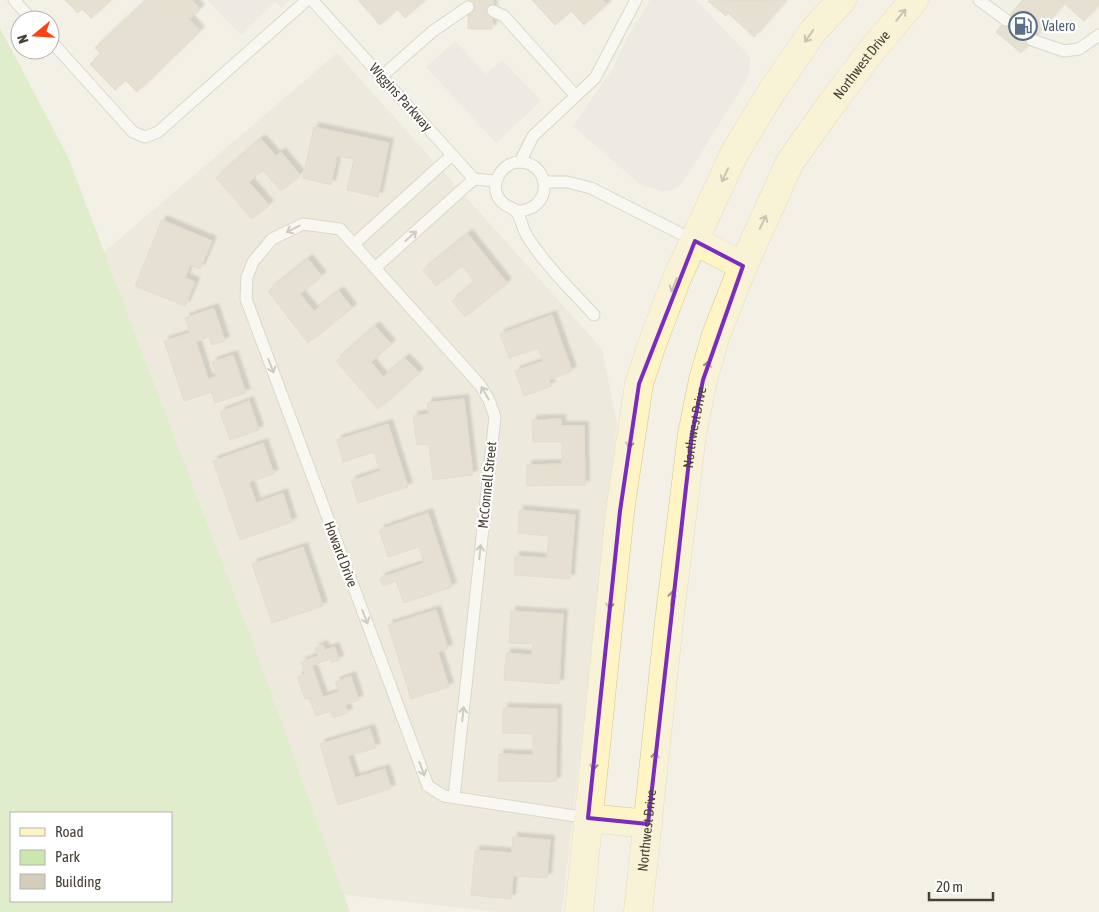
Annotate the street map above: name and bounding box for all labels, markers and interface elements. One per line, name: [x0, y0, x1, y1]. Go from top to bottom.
one-way arrow: [896, 8, 907, 21]
north arrow: [10, 10, 60, 60]
fuel station icon: Valero: [1008, 11, 1038, 41]
place label: Valero: [1042, 18, 1076, 34]
street label: Northwest Drive: [830, 27, 893, 102]
one-way arrow: [804, 29, 814, 43]
text: N: [14, 33, 32, 45]
street label: Wiggins Parkway: [366, 60, 436, 134]
one-way arrow: [719, 167, 729, 182]
one-way arrow: [758, 214, 768, 229]
one-way arrow: [285, 224, 300, 234]
one-way arrow: [405, 230, 418, 242]
one-way arrow: [669, 277, 679, 292]
one-way arrow: [267, 358, 276, 373]
one-way arrow: [702, 360, 712, 376]
one-way arrow: [480, 385, 490, 400]
street label: Northwest Drive: [680, 385, 709, 469]
one-way arrow: [625, 432, 635, 448]
street label: McConnell Street: [474, 441, 500, 529]
street label: Howard Drive: [321, 519, 361, 589]
one-way arrow: [475, 545, 485, 561]
one-way arrow: [667, 590, 677, 606]
one-way arrow: [605, 594, 615, 610]
one-way arrow: [361, 609, 370, 624]
one-way arrow: [458, 706, 468, 722]
one-way arrow: [650, 751, 660, 767]
one-way arrow: [589, 755, 599, 771]
one-way arrow: [418, 761, 427, 776]
street label: Northwest Drive: [634, 789, 659, 872]
legend: [10, 812, 172, 902]
text: Road: [55, 823, 84, 840]
text: Park: [55, 848, 80, 865]
scale bar: [929, 870, 993, 902]
text: Building: [55, 873, 101, 890]
text: 20 m: [936, 878, 963, 895]

